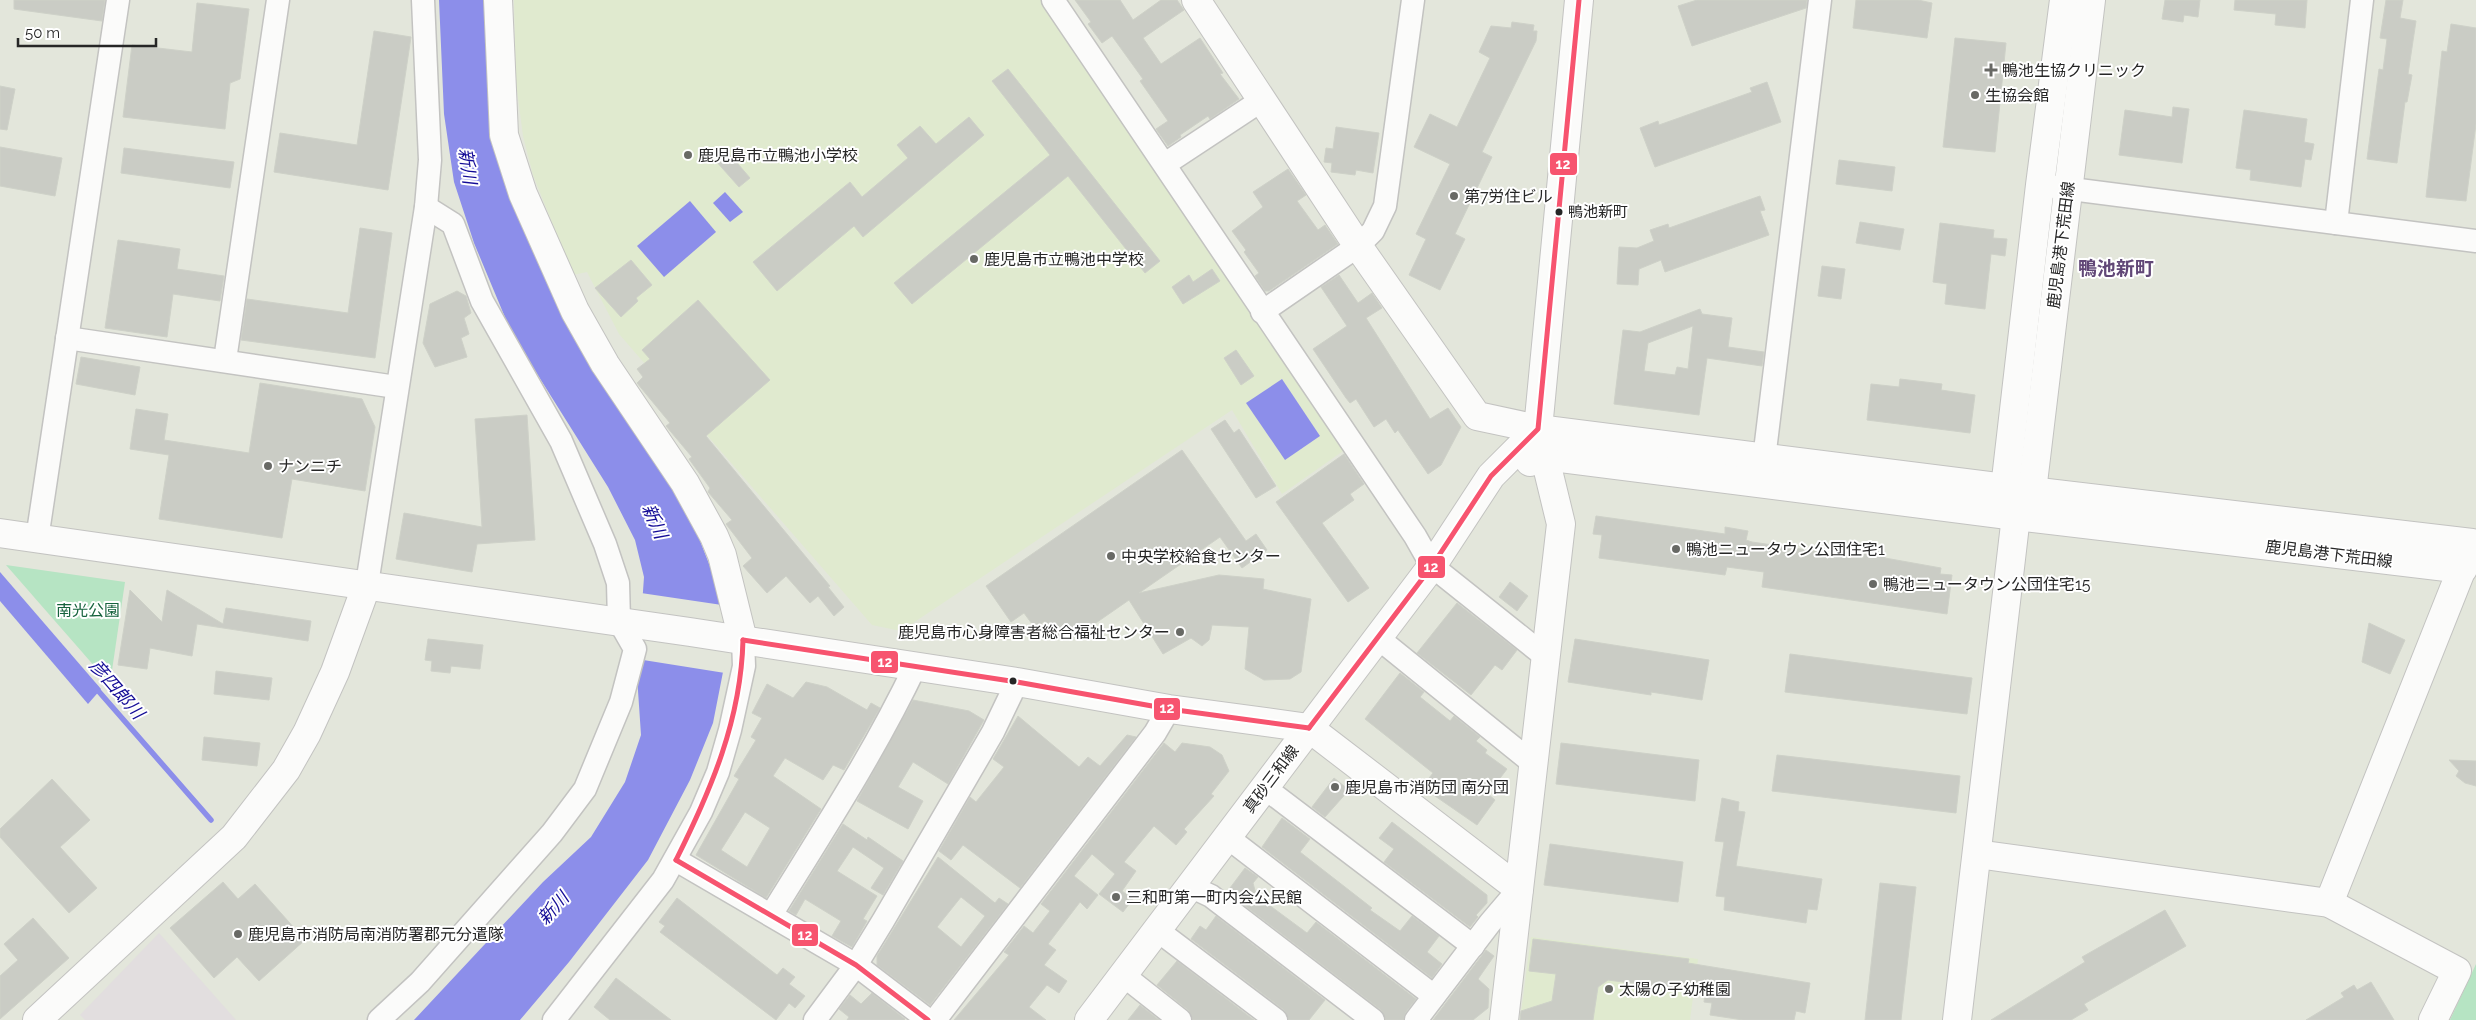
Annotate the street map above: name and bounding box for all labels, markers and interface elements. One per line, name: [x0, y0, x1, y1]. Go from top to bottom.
scale bar: [18, 15, 155, 47]
text: 50 m: [25, 24, 60, 42]
place label: 鴨池生協クリニック: [2002, 61, 2146, 80]
marker: 鴨池生協クリニック: [1984, 63, 1998, 77]
place label: 生協会館: [1985, 86, 2049, 105]
marker: 生協会館: [1969, 89, 1981, 101]
place label: 鹿児島市立鴨池小学校: [698, 146, 858, 165]
water label: 新川: [455, 147, 481, 187]
marker: 鹿児島市立鴨池小学校: [682, 149, 694, 161]
line badge: 12: [1549, 152, 1578, 176]
text: 12: [1556, 156, 1571, 172]
street label: 鹿児島港下荒田線: [2044, 180, 2078, 310]
place label: 第7労住ビル: [1464, 187, 1553, 206]
marker: 第7労住ビル: [1448, 190, 1460, 202]
place label: 鴨池新町: [1568, 203, 1628, 221]
marker: 鴨池新町: [1554, 207, 1564, 217]
place label: 鹿児島市立鴨池中学校: [984, 250, 1144, 269]
marker: 鹿児島市立鴨池中学校: [968, 253, 980, 265]
district label: 鴨池新町: [2078, 257, 2154, 279]
place label: ナンニチ: [278, 457, 342, 476]
marker: ナンニチ: [262, 460, 274, 472]
water label: 新川: [638, 500, 673, 544]
street label: 鹿児島港下荒田線: [2264, 537, 2394, 571]
place label: 鴨池ニュータウン公団住宅1: [1686, 540, 1885, 559]
marker: 鴨池ニュータウン公団住宅1: [1670, 543, 1682, 555]
place label: 中央学校給食センター: [1121, 547, 1281, 566]
marker: 中央学校給食センター: [1105, 550, 1117, 562]
line badge: 12: [1417, 555, 1446, 579]
text: 12: [1424, 559, 1439, 575]
place label: 鴨池ニュータウン公団住宅15: [1883, 575, 2091, 594]
marker: 鴨池ニュータウン公団住宅15: [1867, 578, 1879, 590]
park label: 南光公園: [56, 601, 120, 620]
place label: 鹿児島市心身障害者総合福祉センター: [898, 623, 1170, 642]
marker: 鹿児島市心身障害者総合福祉センター: [1174, 626, 1186, 638]
line badge: 12: [870, 650, 899, 674]
text: 12: [878, 654, 893, 670]
water label: 彦四郎川: [85, 655, 150, 725]
unlabelled marker: [1008, 676, 1018, 686]
line badge: 12: [1153, 697, 1181, 721]
text: 12: [1160, 700, 1175, 716]
street label: 真砂三和線: [1239, 741, 1303, 817]
place label: 鹿児島市消防団 南分団: [1345, 778, 1509, 797]
marker: 鹿児島市消防団 南分団: [1329, 781, 1341, 793]
water label: 新川: [533, 886, 574, 928]
place label: 三和町第一町内会公民館: [1126, 888, 1302, 907]
marker: 三和町第一町内会公民館: [1110, 891, 1122, 903]
line badge: 12: [791, 923, 819, 947]
place label: 鹿児島市消防局南消防署郡元分遣隊: [248, 925, 504, 944]
text: 12: [798, 927, 813, 943]
marker: 鹿児島市消防局南消防署郡元分遣隊: [232, 928, 244, 940]
place label: 太陽の子幼稚園: [1619, 980, 1731, 999]
marker: 太陽の子幼稚園: [1603, 983, 1615, 995]

